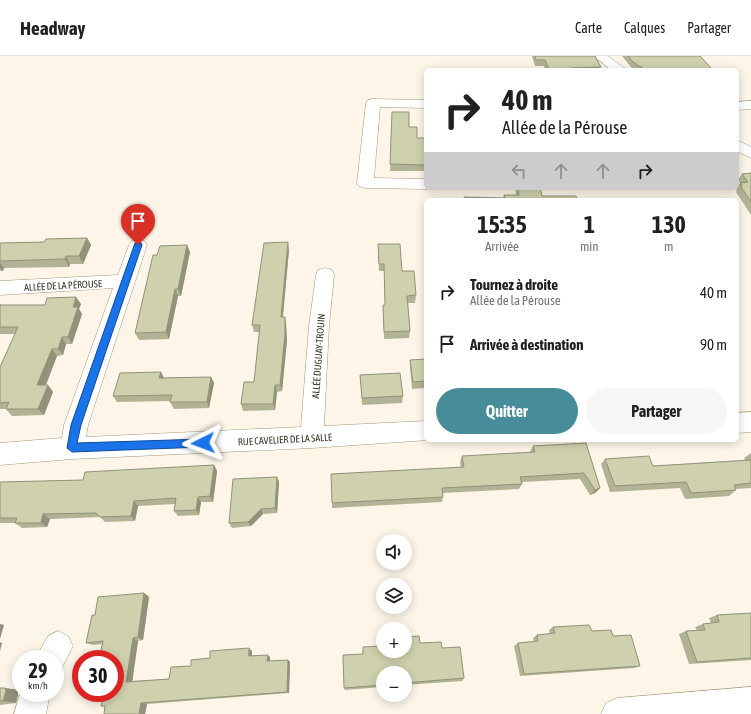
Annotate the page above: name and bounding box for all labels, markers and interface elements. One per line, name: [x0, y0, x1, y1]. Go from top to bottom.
text: Headway: [20, 17, 85, 39]
text: Carte: [575, 20, 602, 36]
text: Calques: [624, 20, 665, 36]
text: Partager: [687, 20, 731, 36]
icon: right: [436, 84, 488, 136]
text: 40 m: [502, 84, 552, 116]
text: Allée de la Pérouse: [502, 117, 627, 138]
icon: left: [508, 160, 530, 182]
icon: ahead: [550, 160, 572, 182]
icon: ahead: [592, 160, 614, 182]
icon: right: [634, 160, 656, 182]
pin: [121, 204, 155, 245]
icon: arrive: [127, 210, 149, 232]
text: 15:35: [477, 211, 527, 238]
text: 1: [584, 211, 595, 238]
text: 130: [652, 211, 686, 238]
text: Arrivée: [485, 239, 519, 254]
text: min: [580, 239, 599, 254]
text: m: [664, 239, 673, 254]
text: Tournez à droite: [470, 276, 558, 293]
street label: ALLÉE DE LA PÉROUSE: [24, 278, 103, 293]
icon: right: [436, 281, 458, 303]
text: 40 m: [700, 284, 727, 301]
text: Allée de la Pérouse: [470, 293, 561, 308]
street label: ALLÉE DUGUAY-TROUIN: [310, 313, 327, 399]
icon: arrive: [436, 333, 458, 355]
text: Arrivée à destination: [470, 336, 584, 353]
text: 90 m: [700, 336, 727, 353]
button: Quitter: [436, 388, 578, 434]
button: Partager: [586, 388, 727, 434]
position arrow: [182, 422, 224, 464]
street label: RUE CAVELIER DE LA SALLE: [238, 431, 333, 447]
map controls: [376, 534, 412, 702]
button: sound: [376, 534, 412, 570]
button: layers: [376, 578, 412, 614]
button: +: [376, 622, 412, 658]
speed limit sign: 30: [72, 650, 124, 702]
text: 29: [29, 659, 47, 682]
button: −: [376, 666, 412, 702]
text: km/h: [28, 680, 48, 691]

